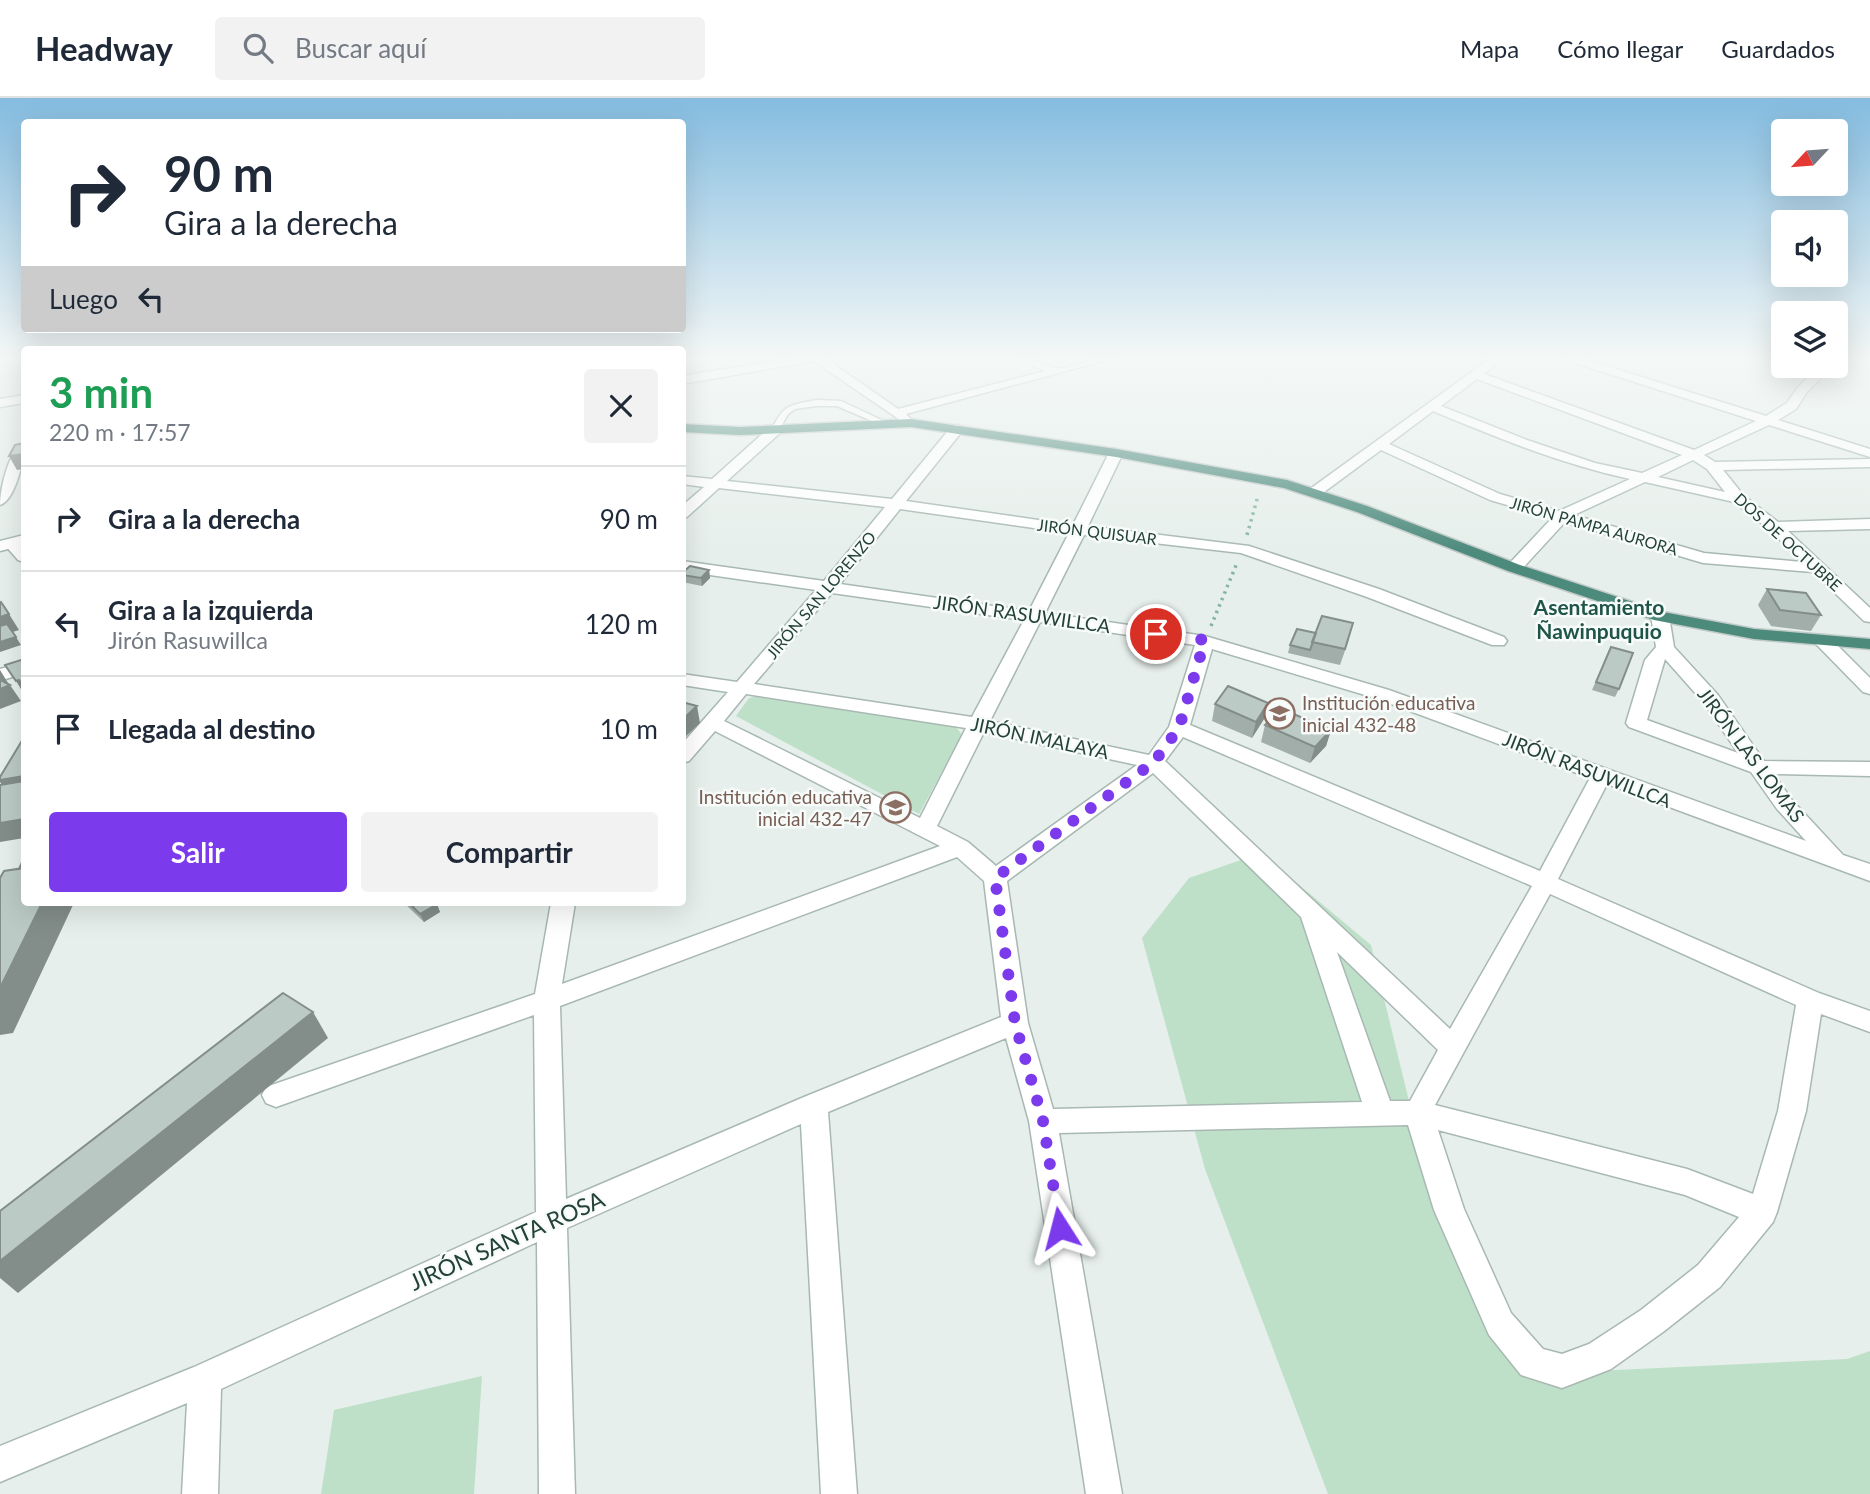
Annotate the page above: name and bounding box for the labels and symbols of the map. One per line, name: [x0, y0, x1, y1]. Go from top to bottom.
north arrow: [1771, 119, 1848, 196]
street label: DOS DE OCTUBRE: [1731, 489, 1846, 595]
street label: JIRÓN PAMPA AURORA: [1508, 492, 1680, 559]
street label: JIRÓN QUISUAR: [1036, 515, 1158, 548]
street label: JIRÓN SAN LORENZO: [762, 527, 879, 662]
street label: JIRÓN RASUWILLCA: [932, 590, 1112, 637]
district label: Asentamiento Ñawinpuquio: [1533, 594, 1664, 643]
pin: [1126, 604, 1186, 664]
street label: JIRÓN LAS LOMAS: [1693, 683, 1810, 827]
place label: Institución educativa inicial 432-48: [1302, 691, 1475, 736]
school or university icon: Institución educativa inicial 432-48: [1262, 697, 1296, 731]
street label: JIRÓN IMALAYA: [969, 712, 1111, 763]
street label: JIRÓN RASUWILLCA: [1500, 727, 1675, 812]
place label: Institución educativa inicial 432-47: [699, 785, 872, 830]
school or university icon: Institución educativa inicial 432-47: [878, 791, 912, 825]
street label: JIRÓN SANTA ROSA: [405, 1184, 609, 1296]
position arrow: [1023, 1191, 1097, 1265]

